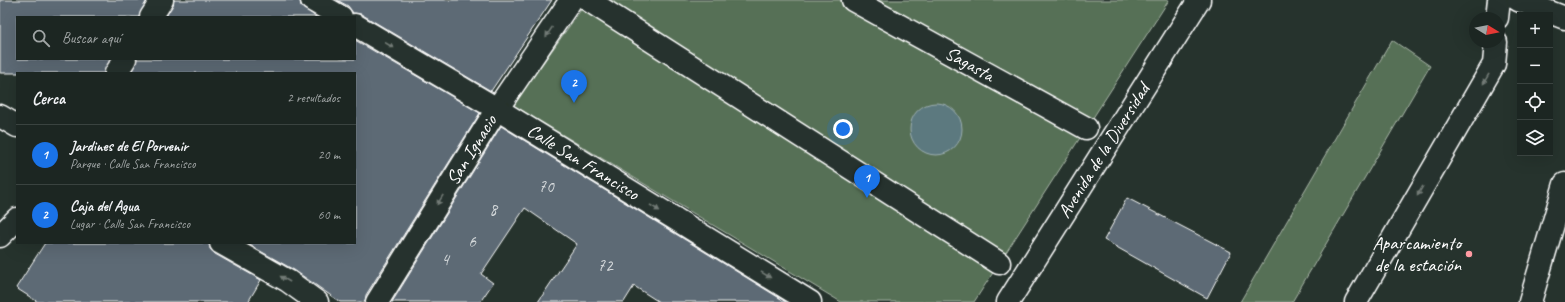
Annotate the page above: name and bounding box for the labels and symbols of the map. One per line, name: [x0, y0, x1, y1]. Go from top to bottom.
north arrow: [1469, 12, 1505, 48]
one-way arrow: [545, 27, 553, 37]
street label: Sagasta: [941, 41, 1000, 88]
one-way arrow: [383, 42, 395, 49]
pin: 2: [561, 70, 587, 103]
one-way arrow: [1482, 73, 1489, 85]
street label: Avenida de la Diversidad: [1052, 76, 1157, 222]
street label: San Ignacio: [441, 109, 503, 189]
street label: Calle San Francisco: [522, 118, 645, 206]
your location: [833, 119, 853, 139]
pin: 1: [854, 165, 880, 198]
house number: 70: [538, 176, 555, 197]
one-way arrow: [1417, 185, 1424, 197]
one-way arrow: [437, 194, 444, 206]
house number: 8: [489, 199, 499, 220]
one-way arrow: [650, 204, 660, 212]
house number: 6: [468, 231, 477, 252]
place label: Aparcamiento de la estación: [1373, 231, 1463, 277]
house number: 4: [441, 249, 451, 270]
marker: Aparcamiento de la estación: [1464, 249, 1474, 259]
house number: 72: [597, 255, 614, 276]
one-way arrow: [760, 272, 772, 279]
one-way arrow: [279, 276, 291, 283]

